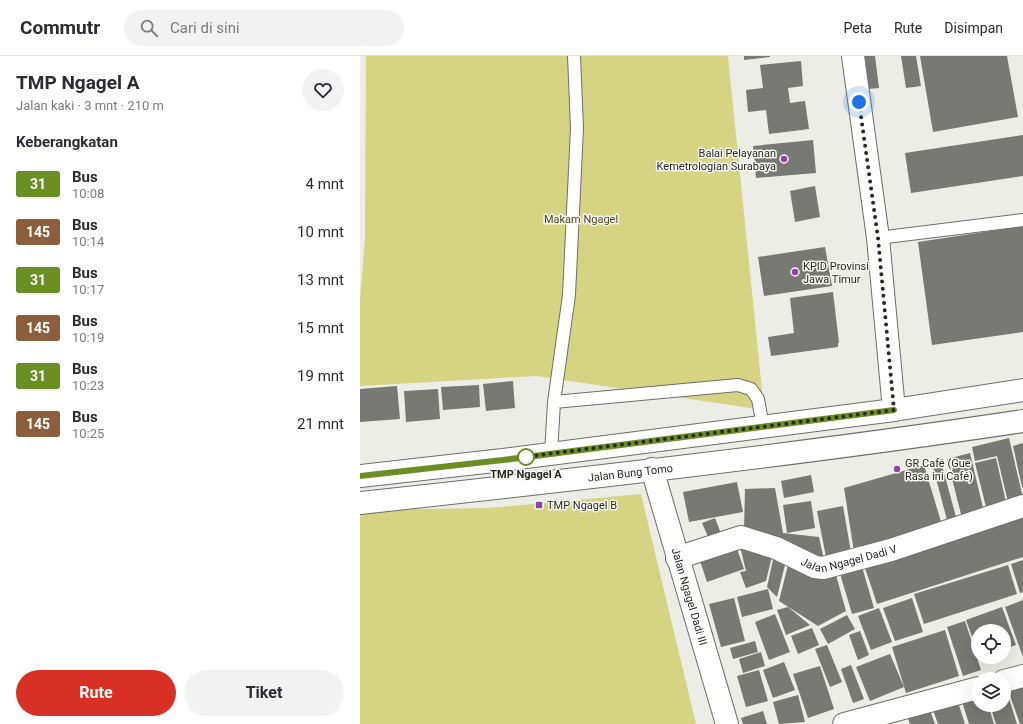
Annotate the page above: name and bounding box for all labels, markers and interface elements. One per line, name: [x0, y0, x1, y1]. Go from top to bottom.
search box: [124, 10, 404, 46]
text: Commutr: [20, 16, 100, 39]
icon: search: [138, 17, 160, 39]
text: Cari di sini: [170, 19, 240, 37]
text: Peta: [844, 20, 872, 36]
text: Rute: [894, 20, 922, 36]
text: Disimpan: [944, 20, 1003, 36]
button: heart: [302, 69, 344, 111]
text: TMP Ngagel A: [16, 71, 139, 94]
your location: [849, 92, 869, 112]
text: Jalan kaki · 3 mnt · 210 m: [16, 98, 164, 113]
text: Keberangkatan: [16, 133, 118, 151]
place label: Balai Pelayanan Kemetrologian Surabaya: [657, 147, 776, 173]
marker: Balai Pelayanan Kemetrologian Surabaya: [779, 154, 789, 164]
text: Bus: [72, 168, 98, 186]
text: 4 mnt: [306, 175, 344, 193]
text: 31: [30, 176, 46, 192]
text: 10:08: [72, 186, 104, 201]
park label: Makam Ngagel: [544, 213, 618, 226]
text: Bus: [72, 216, 98, 234]
text: 10 mnt: [297, 223, 344, 241]
text: 145: [26, 224, 50, 240]
text: 10:14: [72, 234, 104, 249]
place label: KPID Provinsi Jawa Timur: [803, 260, 869, 286]
text: Bus: [72, 264, 98, 282]
marker: KPID Provinsi Jawa Timur: [790, 267, 800, 277]
text: 13 mnt: [297, 271, 344, 289]
text: 31: [30, 272, 46, 288]
text: 10:17: [72, 282, 104, 297]
text: Bus: [72, 312, 98, 330]
text: 15 mnt: [297, 319, 344, 337]
text: 145: [26, 320, 50, 336]
text: 10:19: [72, 330, 104, 345]
text: Bus: [72, 360, 98, 378]
text: 19 mnt: [297, 367, 344, 385]
text: 31: [30, 368, 46, 384]
text: 10:23: [72, 378, 104, 393]
text: Bus: [72, 408, 98, 426]
text: 21 mnt: [297, 415, 344, 433]
text: 145: [26, 416, 50, 432]
text: 10:25: [72, 426, 104, 441]
marker: TMP Ngagel A: [517, 448, 535, 466]
place label: GR Café (Gue Rasa ini Café): [905, 457, 973, 483]
street label: Jalan Bung Tomo: [587, 461, 674, 484]
marker: GR Café (Gue Rasa ini Café): [892, 464, 902, 474]
place label: TMP Ngagel A: [490, 468, 562, 481]
place label: TMP Ngagel B: [547, 499, 617, 512]
marker: TMP Ngagel B: [534, 500, 544, 510]
street label: Jalan Ngagel Dadi V: [799, 542, 898, 575]
street label: Jalan Ngagel Dadi III: [669, 546, 710, 647]
map controls: [971, 624, 1011, 712]
button: locate: [971, 624, 1011, 664]
button: Rute: [16, 670, 176, 716]
button: Tiket: [184, 670, 344, 716]
button: layers: [971, 672, 1011, 712]

